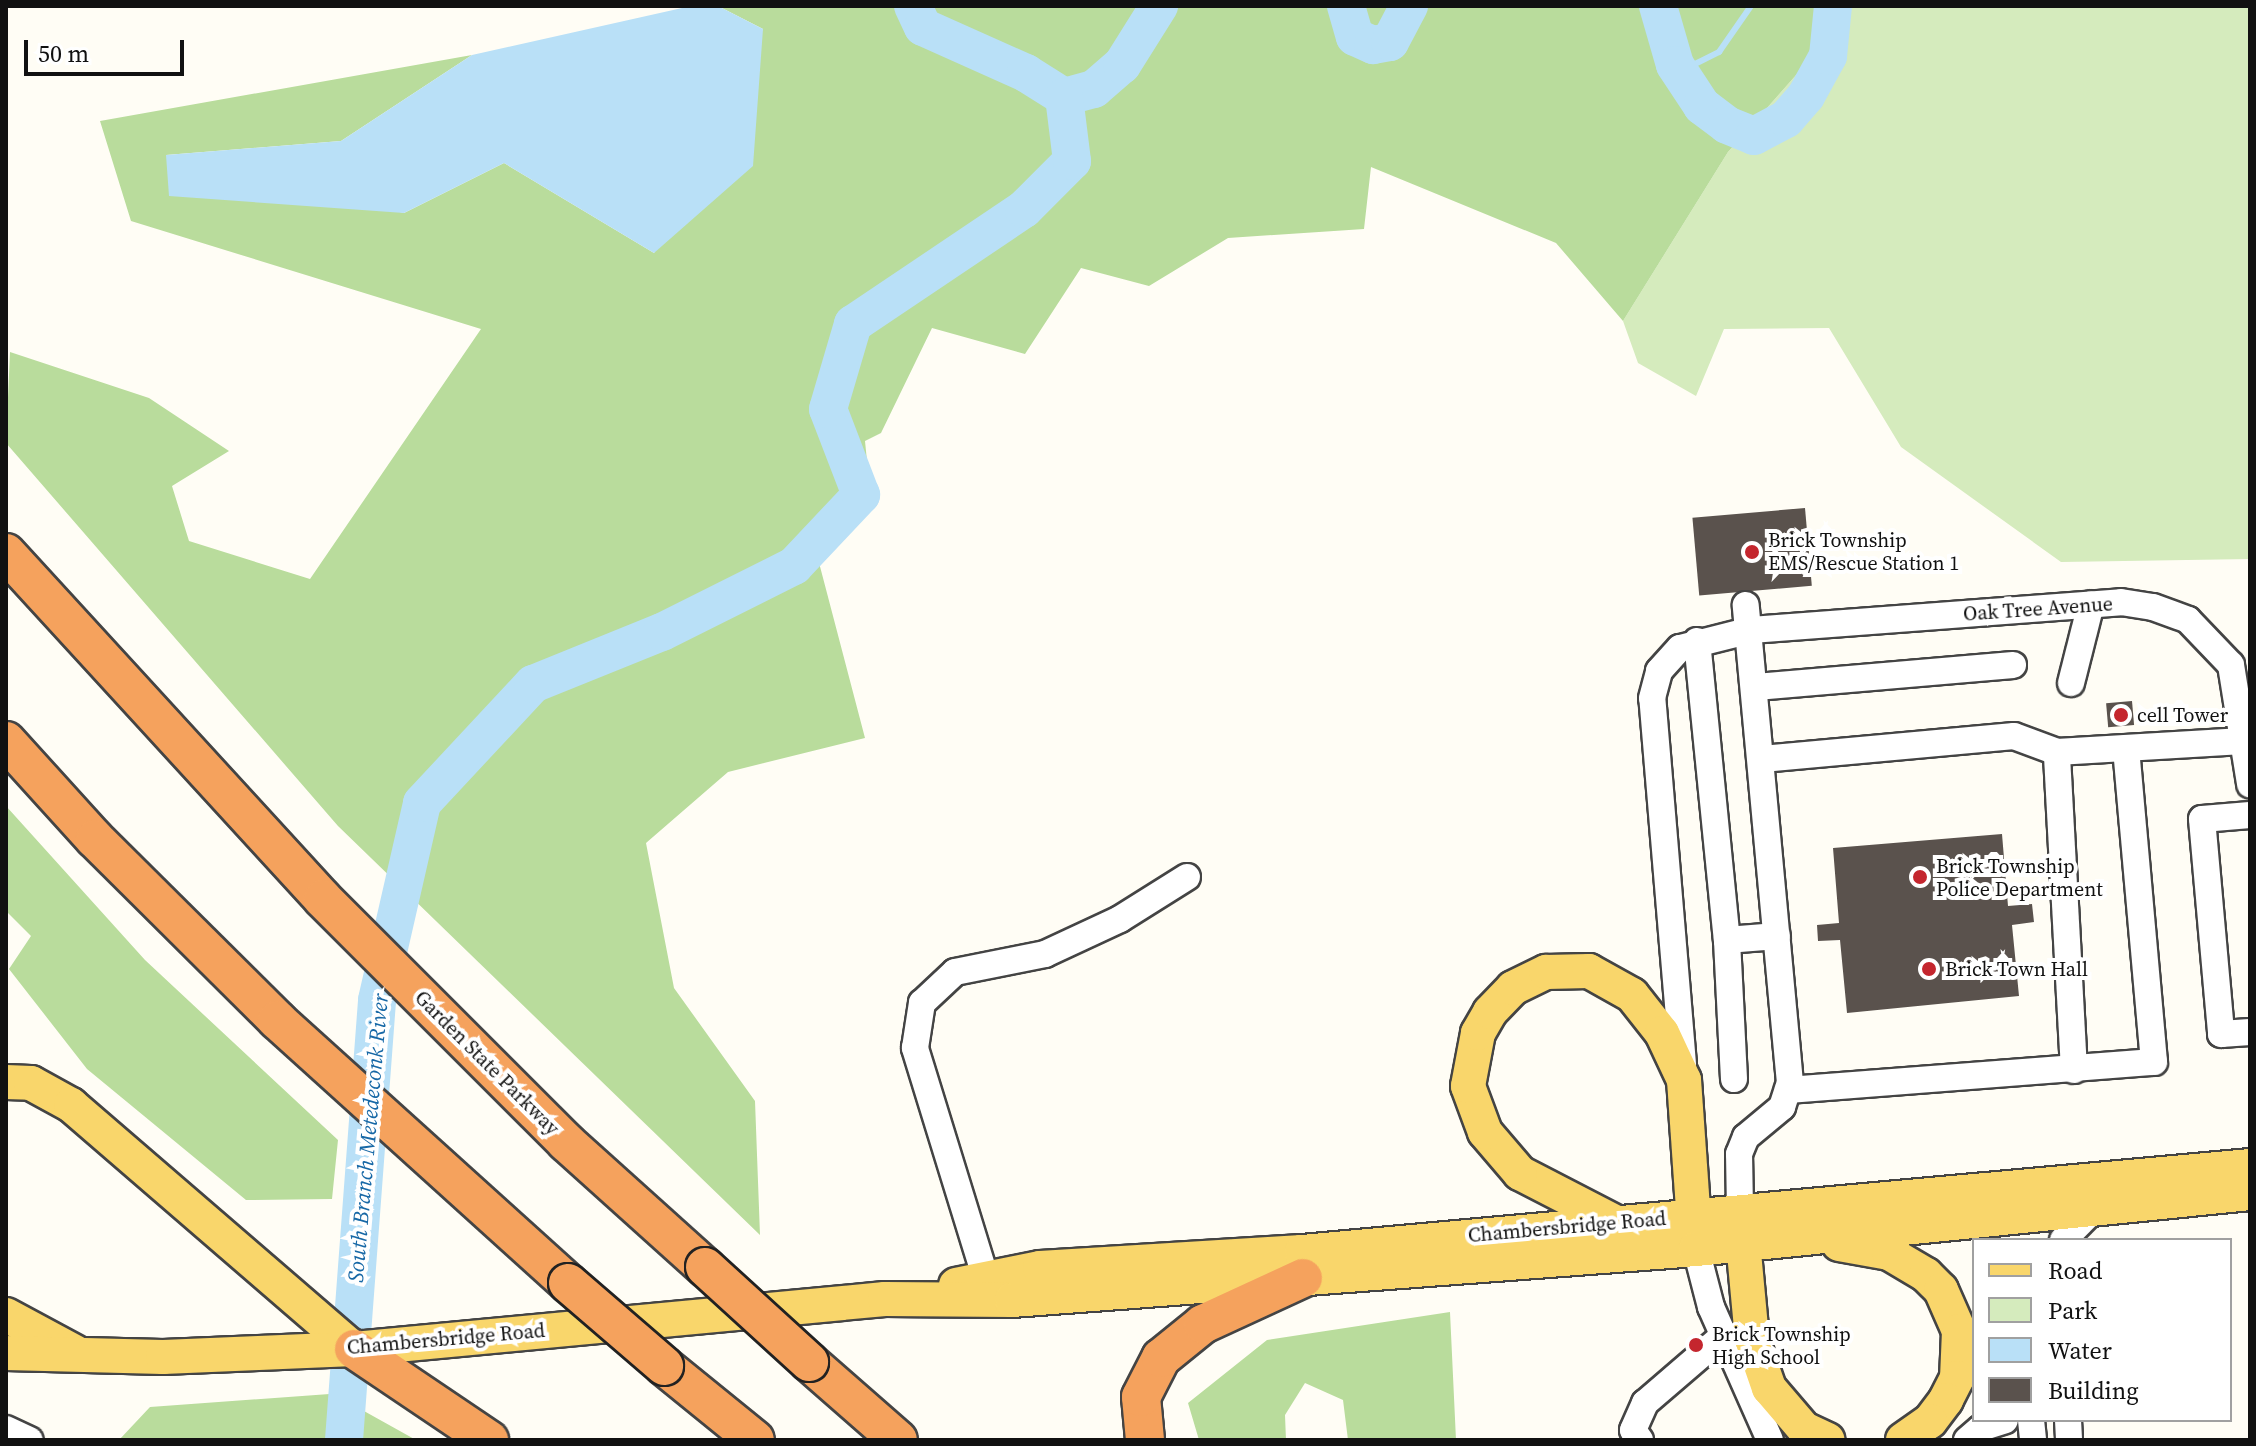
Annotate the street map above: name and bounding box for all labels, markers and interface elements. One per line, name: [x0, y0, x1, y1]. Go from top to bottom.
scale bar: [28, 24, 188, 74]
text: 50 m: [38, 37, 89, 70]
place label: Brick Township EMS/Rescue Station 1: [1768, 528, 1959, 575]
marker: Brick Township EMS/Rescue Station 1: [1743, 543, 1761, 561]
street label: Oak Tree Avenue: [1962, 592, 2114, 626]
place label: cell Tower: [2137, 703, 2229, 727]
marker: cell Tower: [2112, 706, 2130, 724]
place label: Brick Township Police Department: [1936, 854, 2103, 901]
marker: Brick Township Police Department: [1911, 868, 1929, 886]
place label: Brick Town Hall: [1945, 957, 2088, 981]
marker: Brick Town Hall: [1920, 960, 1938, 978]
street label: Garden State Parkway: [410, 986, 564, 1140]
water label: South Branch Metedeconk River: [342, 992, 394, 1284]
street label: Chambersbridge Road: [1467, 1206, 1667, 1248]
legend: [1972, 1238, 2232, 1422]
text: Road: [2048, 1254, 2102, 1287]
text: Park: [2048, 1294, 2097, 1327]
street label: Chambersbridge Road: [346, 1318, 546, 1360]
place label: Brick Township High School: [1712, 1322, 1851, 1369]
text: Water: [2048, 1334, 2112, 1367]
marker: Brick Township High School: [1687, 1336, 1705, 1354]
text: Building: [2048, 1374, 2139, 1407]

